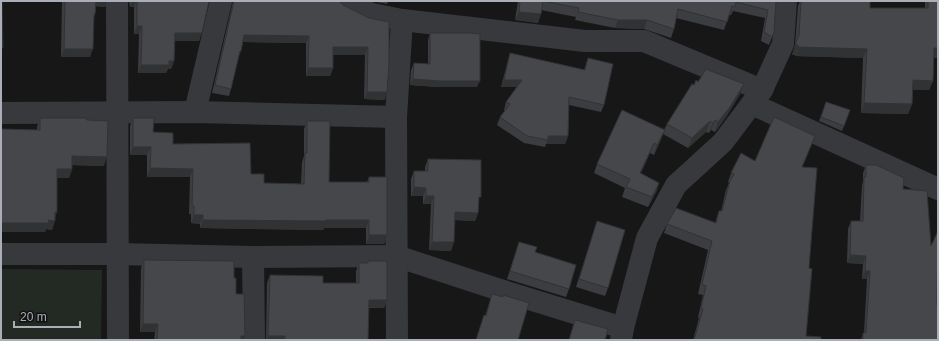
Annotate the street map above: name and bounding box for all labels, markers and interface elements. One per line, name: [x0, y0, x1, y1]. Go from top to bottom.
scale bar: [14, 303, 80, 329]
text: 20 m: [20, 310, 47, 324]

